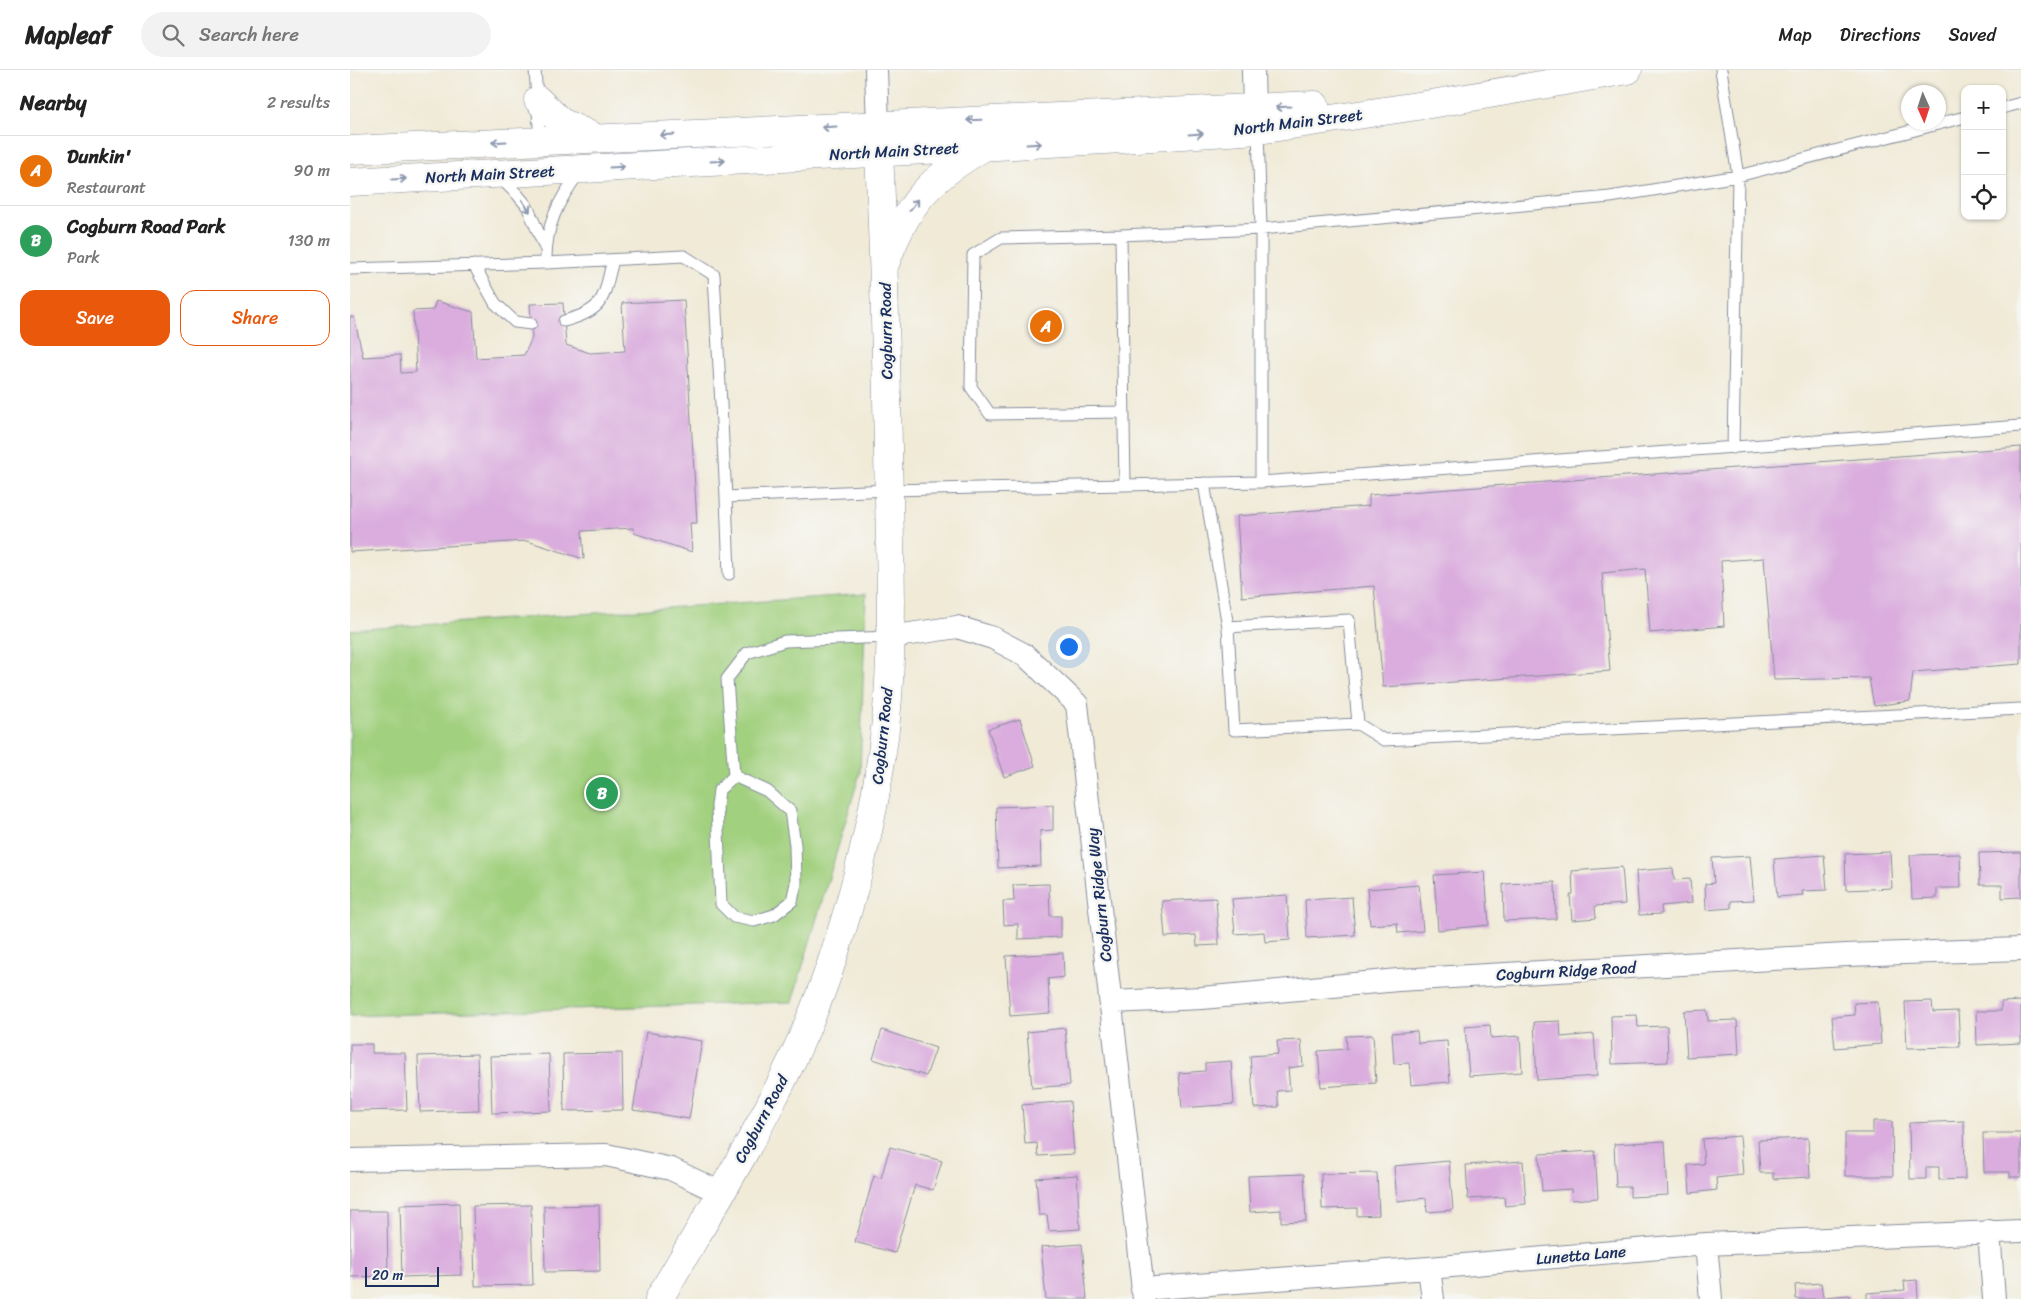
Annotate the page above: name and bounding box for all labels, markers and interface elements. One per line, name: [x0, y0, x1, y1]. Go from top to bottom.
search box: [141, 12, 491, 57]
text: Mapleaf: [25, 14, 111, 56]
text: Search here: [199, 18, 299, 51]
text: Map: [1779, 19, 1812, 51]
text: Directions: [1840, 19, 1921, 51]
text: Saved: [1949, 19, 1996, 51]
icon: search: [159, 21, 187, 49]
text: Nearby: [20, 84, 86, 122]
north arrow: [1901, 85, 1946, 130]
map controls: [1961, 85, 2006, 220]
button: +: [1961, 85, 2006, 130]
text: 2 results: [267, 88, 330, 117]
street label: North Main Street: [1232, 100, 1364, 144]
one-way arrow: [1275, 102, 1292, 112]
one-way arrow: [966, 116, 982, 125]
one-way arrow: [821, 123, 837, 132]
one-way arrow: [1188, 129, 1204, 139]
one-way arrow: [659, 130, 675, 139]
button: −: [1961, 130, 2006, 175]
street label: North Main Street: [828, 133, 960, 169]
one-way arrow: [491, 138, 507, 147]
one-way arrow: [1025, 139, 1041, 148]
text: Dunkin': [67, 140, 132, 173]
text: A: [31, 156, 41, 185]
text: 90 m: [294, 156, 330, 185]
street label: North Main Street: [424, 156, 556, 192]
one-way arrow: [710, 156, 726, 165]
one-way arrow: [609, 162, 625, 171]
text: Restaurant: [67, 173, 146, 202]
one-way arrow: [390, 174, 406, 183]
button: locate: [1961, 175, 2006, 220]
one-way arrow: [521, 199, 531, 213]
one-way arrow: [908, 199, 919, 212]
text: Cogburn Road Park: [67, 210, 225, 243]
text: B: [31, 226, 41, 255]
text: 130 m: [288, 226, 330, 255]
text: Park: [67, 243, 100, 272]
street label: Cogburn Road: [871, 281, 901, 380]
button: Save: [20, 290, 170, 346]
button: Share: [180, 290, 330, 346]
pin: A: [1030, 307, 1062, 345]
your location: [1056, 634, 1082, 660]
street label: Cogburn Road: [863, 685, 902, 786]
pin: B: [586, 774, 618, 812]
street label: Cogburn Ridge Way: [1077, 826, 1120, 963]
street label: Cogburn Ridge Road: [1495, 953, 1638, 989]
street label: Cogburn Road: [725, 1068, 797, 1169]
street label: Lunetta Lane: [1535, 1237, 1627, 1273]
text: 20 m: [372, 1263, 403, 1288]
scale bar: [365, 1264, 439, 1287]

